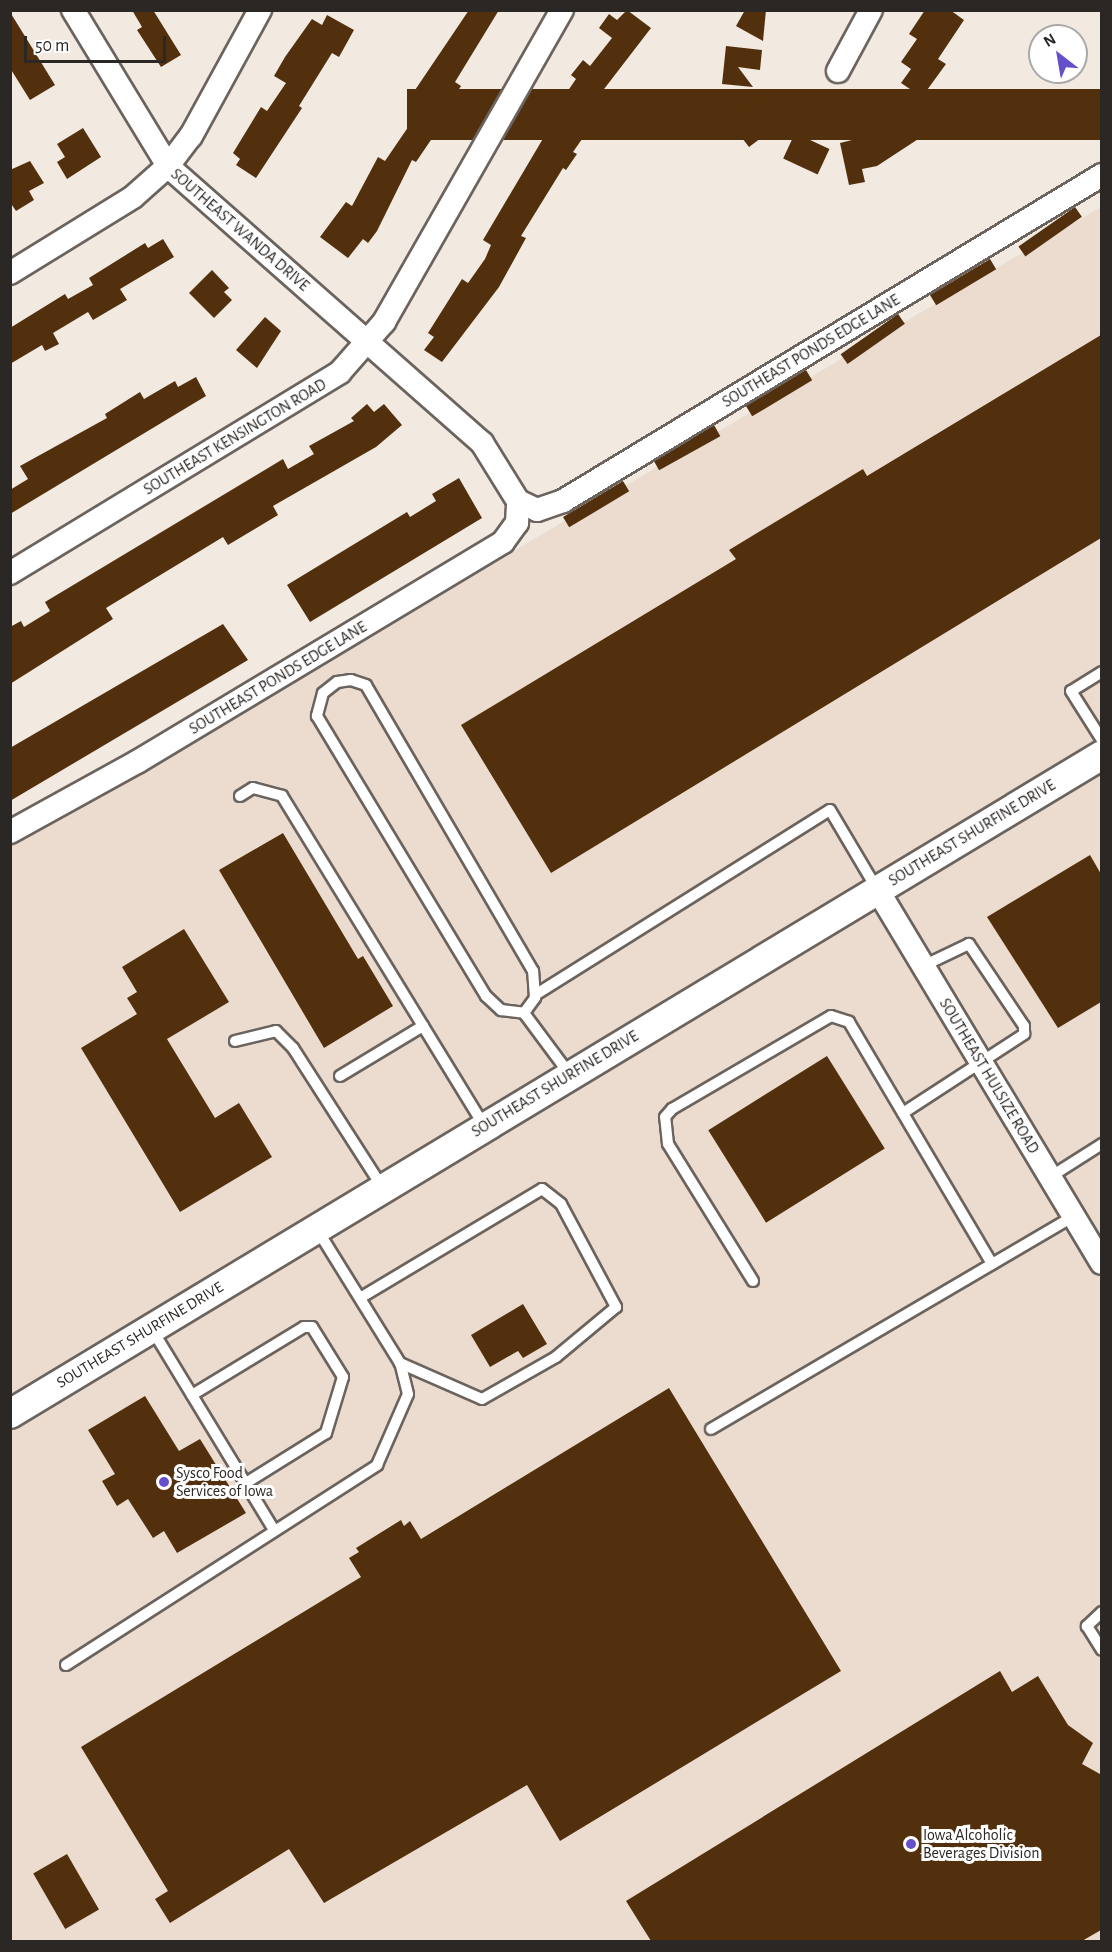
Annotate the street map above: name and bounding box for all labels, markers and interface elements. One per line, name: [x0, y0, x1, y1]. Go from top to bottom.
scale bar: [27, 24, 170, 62]
north arrow: [1028, 24, 1088, 84]
text: N: [1041, 31, 1059, 50]
text: 50 m: [35, 37, 69, 55]
street label: SOUTHEAST WANDA DRIVE: [167, 165, 313, 295]
street label: SOUTHEAST PONDS EDGE LANE: [719, 290, 903, 412]
street label: SOUTHEAST KENSINGTON ROAD: [140, 375, 330, 499]
street label: SOUTHEAST PONDS EDGE LANE: [186, 617, 370, 739]
street label: SOUTHEAST SHURFINE DRIVE: [885, 776, 1059, 890]
street label: SOUTHEAST HULSIZE ROAD: [935, 995, 1043, 1157]
street label: SOUTHEAST SHURFINE DRIVE: [468, 1027, 642, 1141]
street label: SOUTHEAST SHURFINE DRIVE: [53, 1278, 227, 1392]
place label: Sysco Food Services of Iowa: [176, 1463, 273, 1501]
marker: Sysco Food Services of Iowa: [157, 1475, 171, 1489]
place label: Iowa Alcoholic Beverages Division: [923, 1825, 1039, 1863]
marker: Iowa Alcoholic Beverages Division: [904, 1837, 918, 1851]

